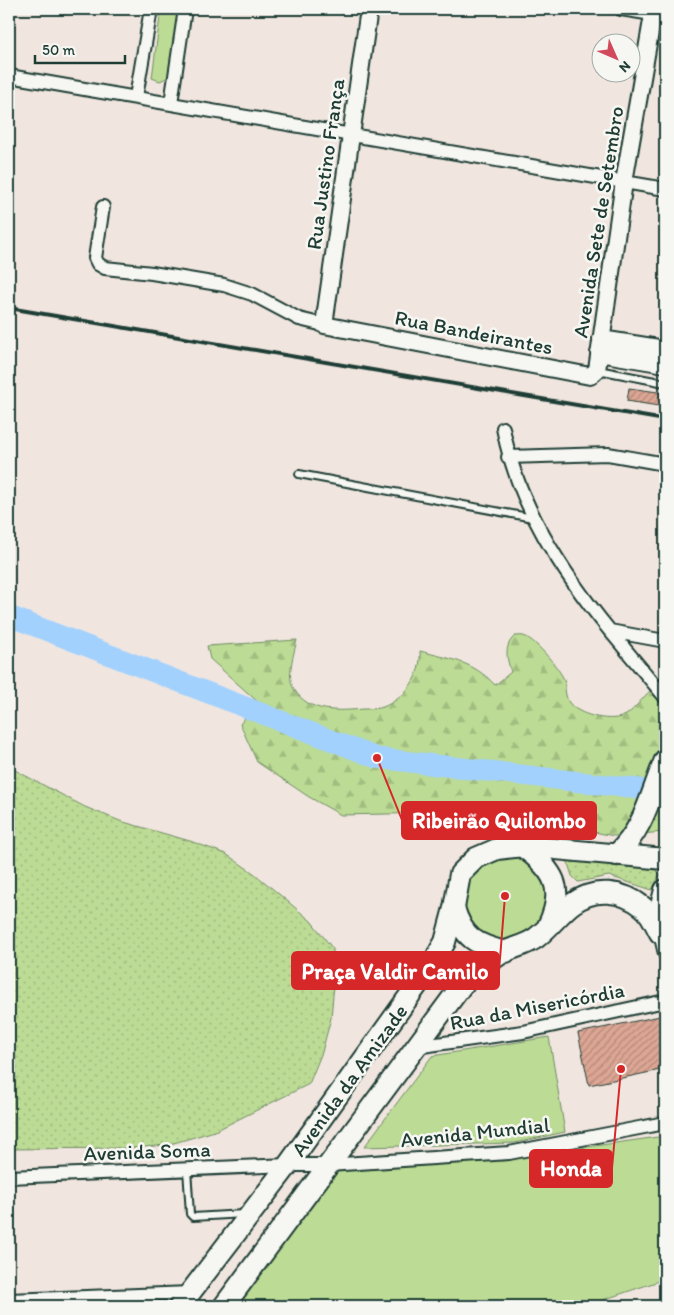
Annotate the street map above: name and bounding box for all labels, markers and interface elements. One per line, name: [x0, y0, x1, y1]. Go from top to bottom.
scale bar: [35, 32, 125, 64]
north arrow: [592, 32, 642, 82]
text: 50 m: [42, 41, 75, 59]
text: N: [615, 57, 634, 76]
street label: Rua Justino França: [301, 77, 349, 251]
street label: Avenida Sete de Setembro: [567, 104, 629, 340]
street label: Rua Bandeirantes: [393, 304, 555, 360]
callout: Ribeirão Quilombo: [402, 802, 596, 839]
text: Ribeirão Quilombo: [412, 807, 586, 834]
callout: Praça Valdir Camilo: [292, 952, 499, 989]
text: Praça Valdir Camilo: [301, 958, 489, 985]
street label: Rua da Misericórdia: [448, 977, 626, 1035]
street label: Avenida da Amizade: [286, 999, 412, 1161]
street label: Avenida Mundial: [399, 1112, 551, 1152]
street label: Avenida Soma: [83, 1136, 211, 1166]
callout: Honda: [530, 1150, 612, 1187]
text: Honda: [540, 1155, 602, 1182]

